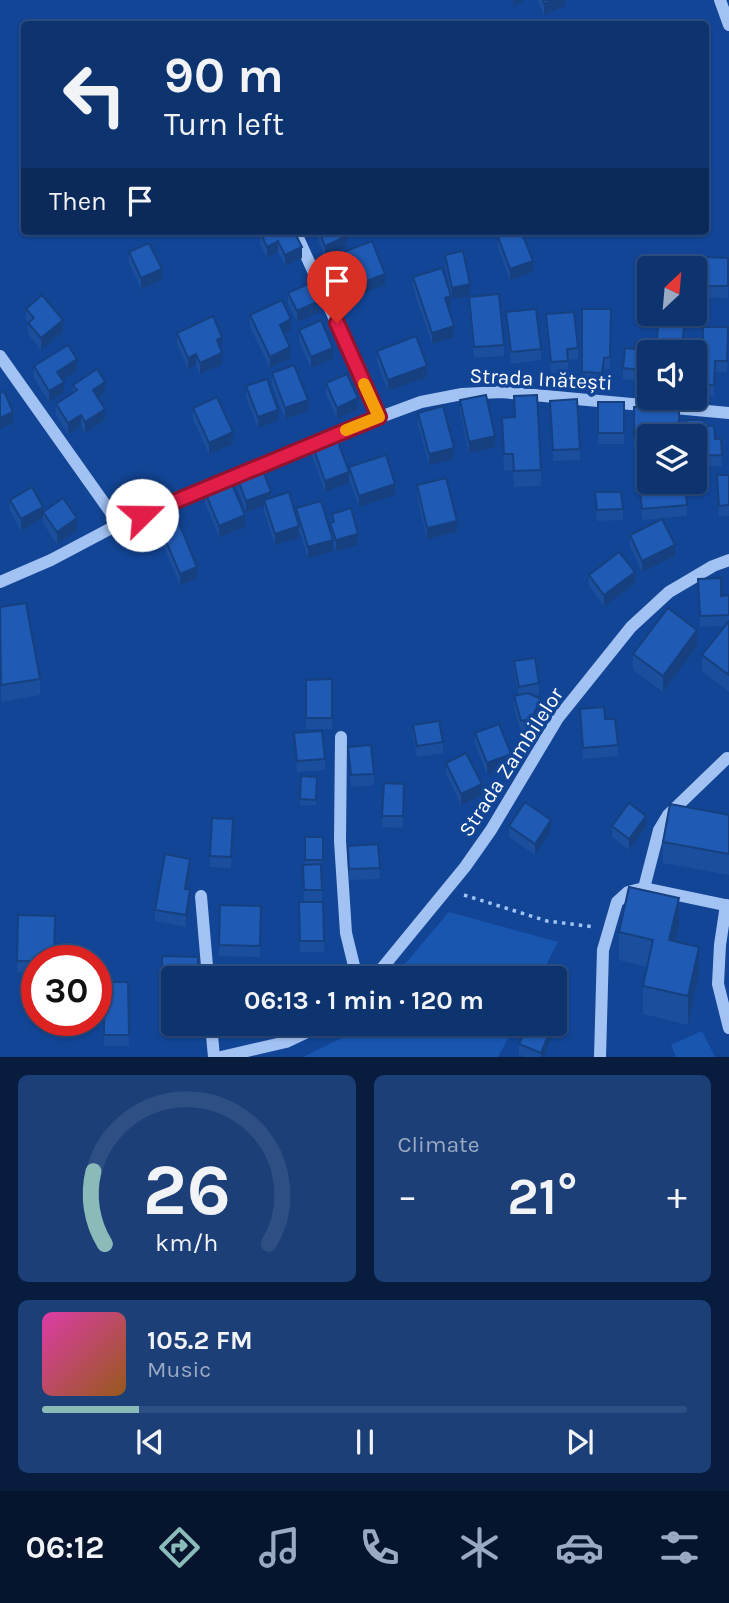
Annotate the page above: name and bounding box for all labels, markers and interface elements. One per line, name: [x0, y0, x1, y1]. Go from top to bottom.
text: 90 m: [164, 47, 284, 104]
icon: left: [49, 49, 140, 140]
text: Turn left: [164, 106, 284, 143]
icon: arrive: [121, 182, 159, 220]
text: Then: [49, 186, 107, 217]
pin: [307, 251, 367, 323]
north arrow: [637, 256, 707, 326]
map controls: [637, 256, 707, 494]
icon: arrive: [318, 262, 356, 300]
button: sound: [637, 340, 707, 410]
street label: Strada Inătești: [469, 363, 613, 395]
button: layers: [637, 424, 707, 494]
position arrow: [105, 478, 179, 552]
street label: Strada Zambilelor: [454, 683, 568, 841]
speed limit sign: 30: [21, 945, 112, 1036]
text: 06:13 · 1 min · 120 m: [244, 985, 484, 1016]
text: Climate: [398, 1131, 480, 1158]
text: 26: [143, 1148, 231, 1233]
text: 21°: [507, 1166, 577, 1227]
text: −: [398, 1174, 417, 1219]
text: +: [667, 1174, 687, 1219]
text: km/h: [155, 1228, 218, 1257]
text: 105.2 FM: [147, 1325, 253, 1356]
text: Music: [147, 1356, 211, 1383]
icon: previous: [131, 1423, 169, 1461]
icon: pause: [346, 1423, 384, 1461]
icon: next: [561, 1423, 599, 1461]
icon: directions: [155, 1523, 204, 1572]
icon: music: [255, 1523, 304, 1572]
icon: phone: [355, 1523, 404, 1572]
icon: climate: [455, 1523, 504, 1572]
icon: car: [555, 1523, 604, 1572]
icon: filters: [655, 1523, 704, 1572]
text: 06:12: [25, 1529, 104, 1566]

